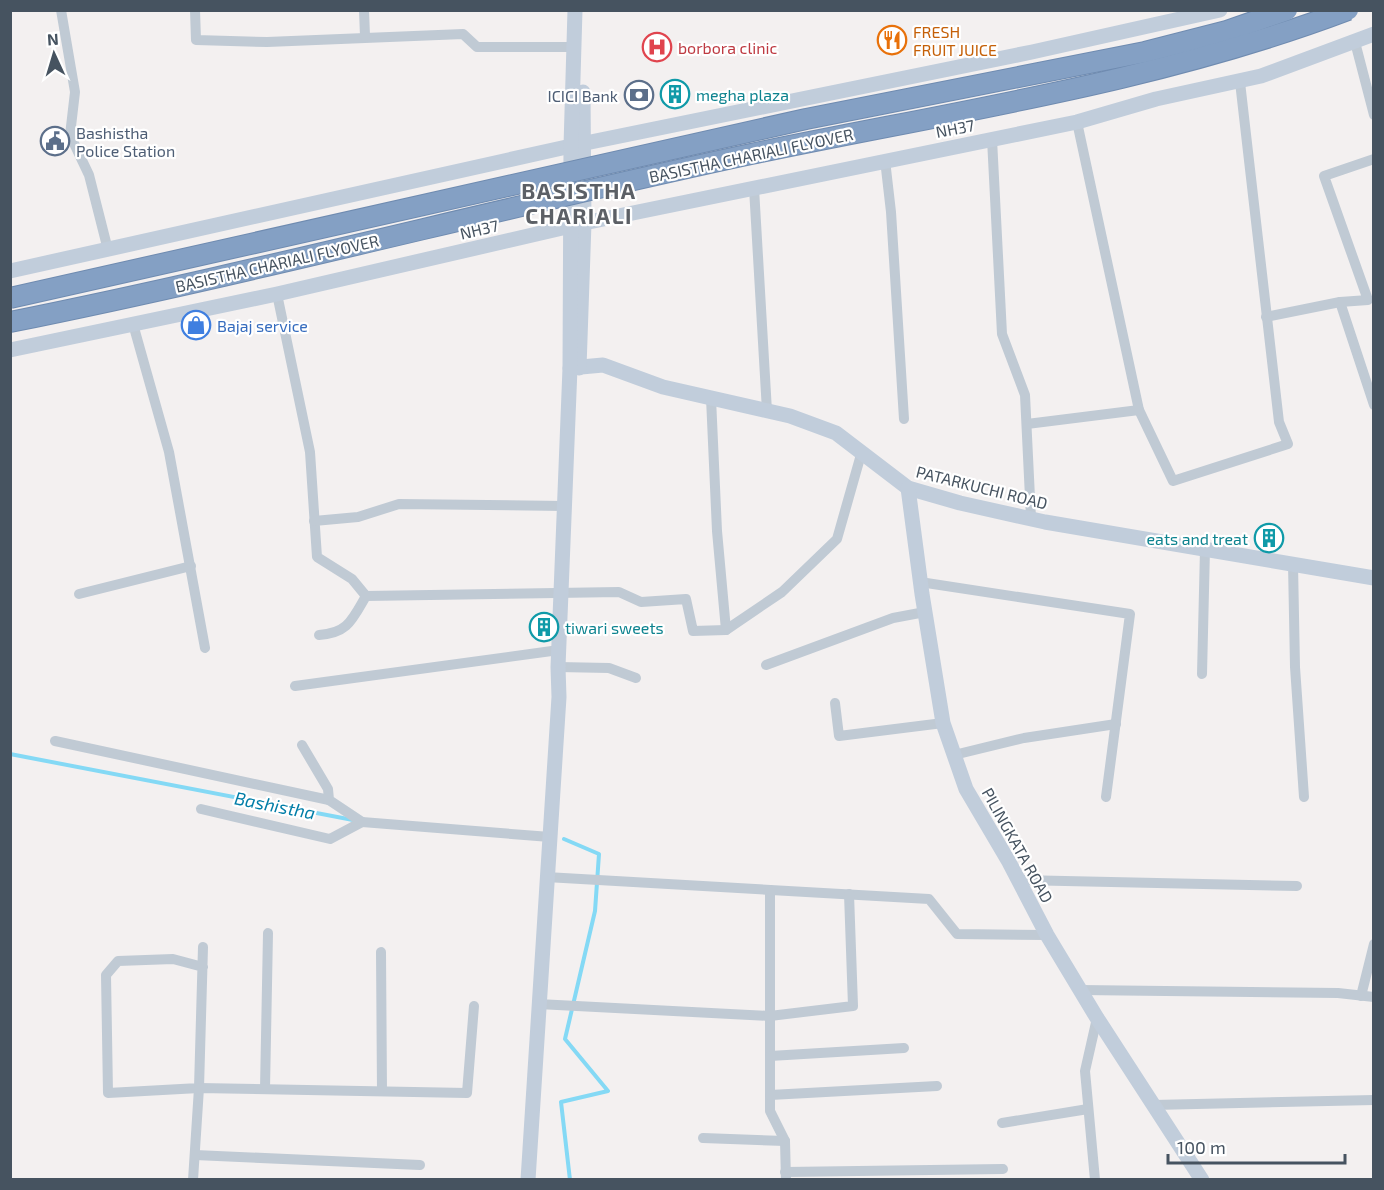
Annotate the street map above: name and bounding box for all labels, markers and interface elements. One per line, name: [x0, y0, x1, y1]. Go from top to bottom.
place label: FRESH FRUIT JUICE: [913, 22, 997, 59]
north arrow: [24, 24, 84, 84]
restaurant icon: FRESH FRUIT JUICE: [876, 24, 908, 56]
text: N: [46, 29, 59, 48]
hospital icon: borbora clinic: [641, 31, 673, 63]
place label: borbora clinic: [678, 38, 777, 57]
building icon: megha plaza: [659, 78, 691, 110]
bank icon: ICICI Bank: [623, 79, 655, 111]
place label: megha plaza: [696, 85, 789, 104]
place label: ICICI Bank: [547, 86, 618, 105]
street label: NH37: [934, 115, 976, 141]
place label: Bashistha Police Station: [76, 123, 175, 160]
street label: BASISTHA CHARIALI FLYOVER: [647, 124, 855, 186]
public building icon: Bashistha Police Station: [39, 125, 71, 157]
district label: BASISTHA CHARIALI: [521, 177, 637, 228]
street label: NH37: [458, 215, 500, 243]
street label: BASISTHA CHARIALI FLYOVER: [173, 230, 381, 296]
shop icon: Bajaj service: [180, 309, 212, 341]
place label: Bajaj service: [217, 316, 308, 336]
street label: PATARKUCHI ROAD: [914, 461, 1050, 513]
building icon: eats and treat: [1253, 522, 1285, 554]
place label: eats and treat: [1147, 529, 1248, 548]
building icon: tiwari sweets: [528, 611, 560, 643]
place label: tiwari sweets: [565, 618, 664, 637]
street label: PILINGKATA ROAD: [979, 784, 1057, 906]
water label: Bashistha: [233, 786, 317, 824]
scale bar: [1168, 1127, 1345, 1165]
text: 100 m: [1177, 1136, 1226, 1158]

